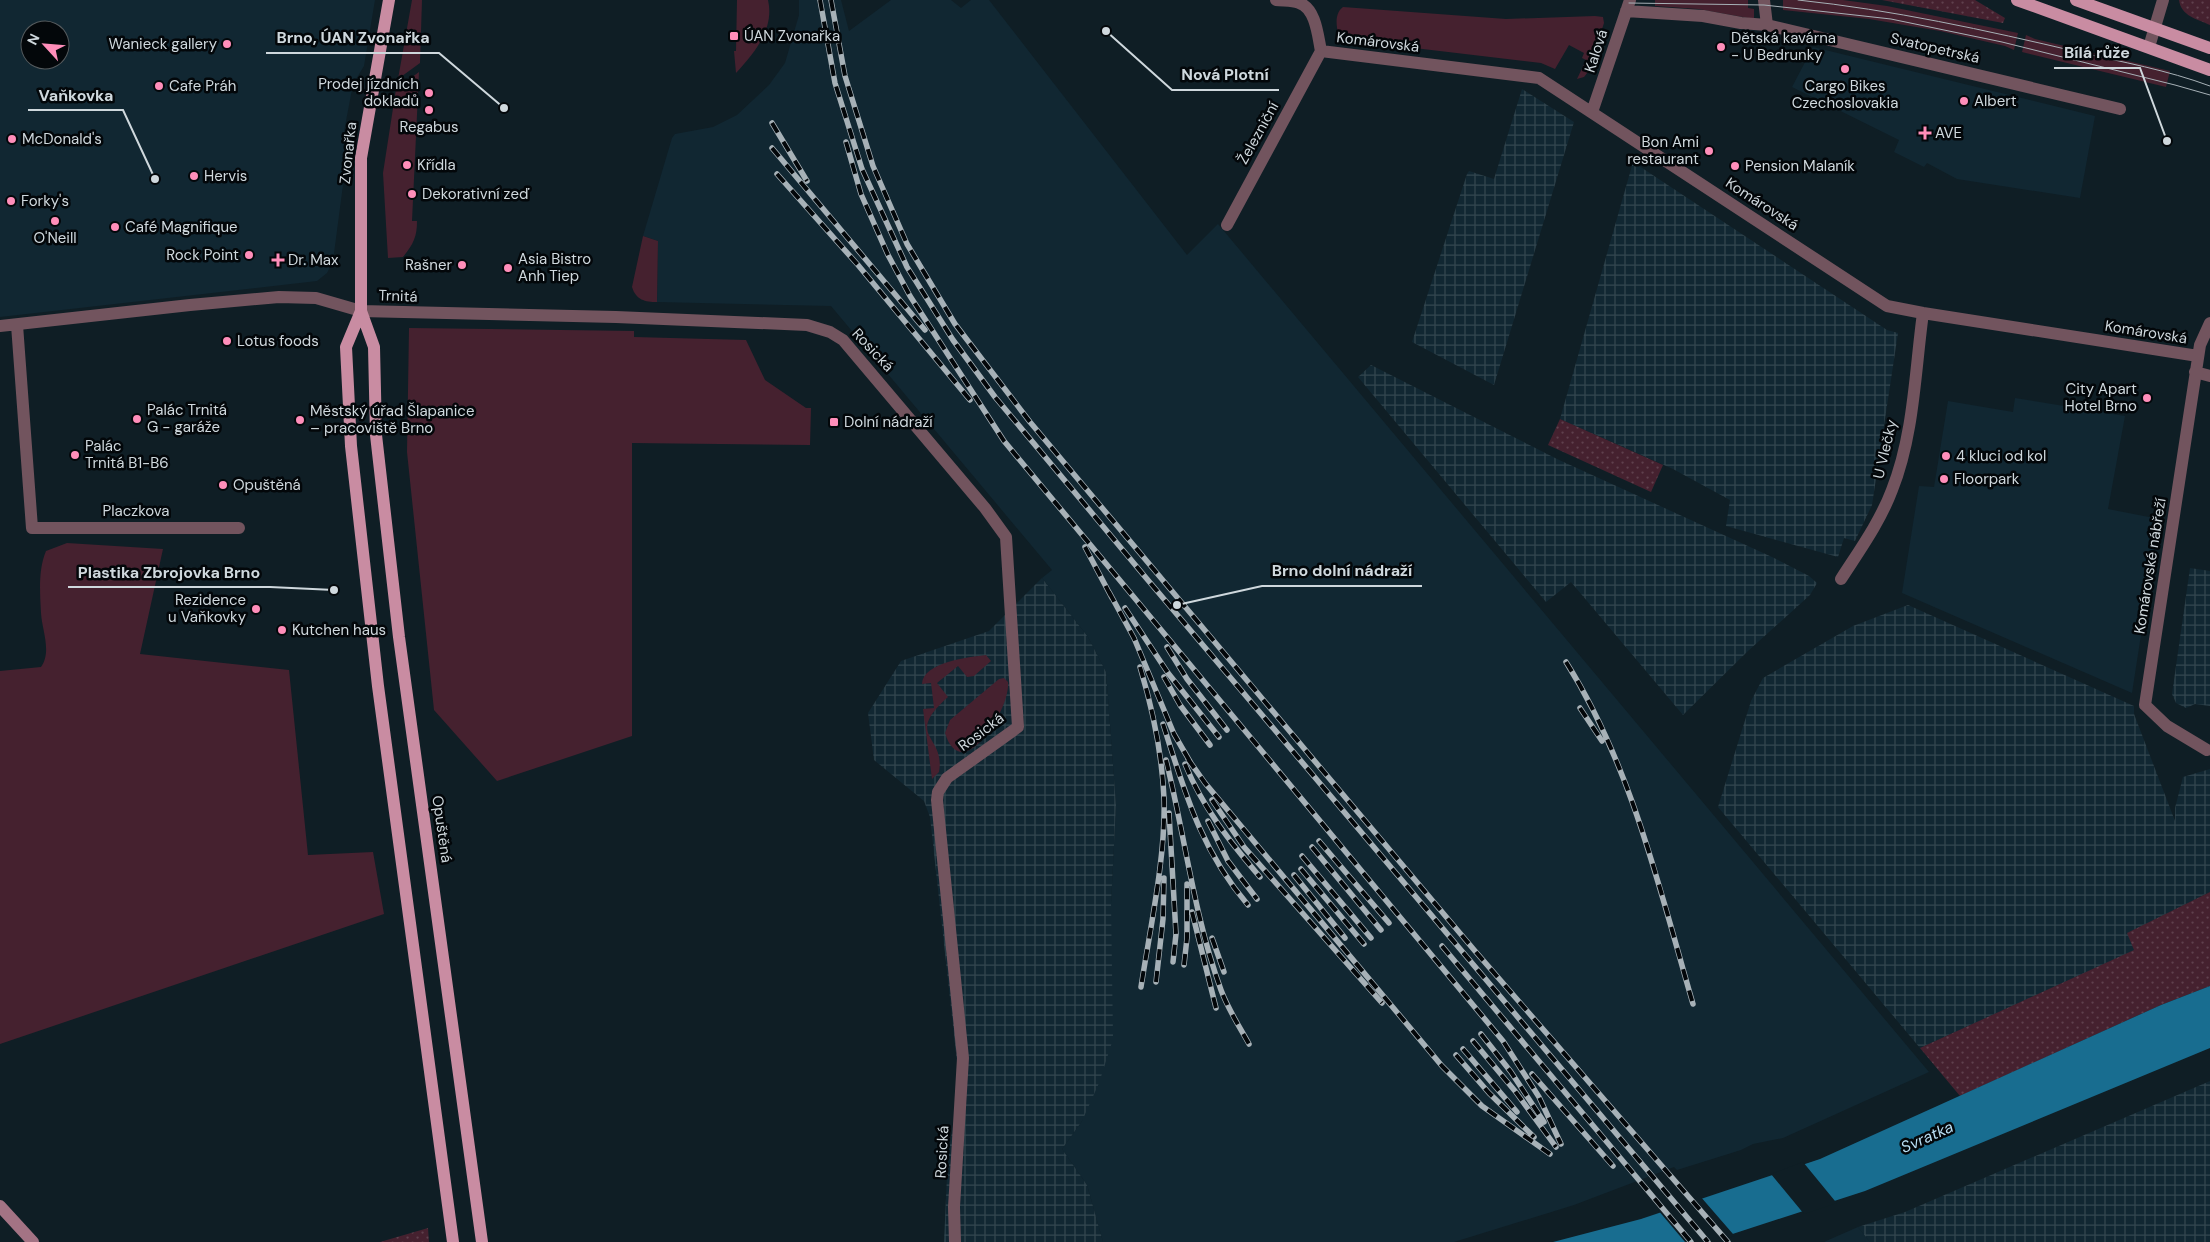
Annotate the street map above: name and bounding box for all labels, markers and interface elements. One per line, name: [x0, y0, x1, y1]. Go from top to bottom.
north arrow: [20, 20, 70, 70]
callout: Brno, ÚAN Zvonařka: [266, 22, 439, 53]
place label: ÚAN Zvonařka: [744, 26, 840, 46]
text: Brno, ÚAN Zvonařka: [276, 27, 430, 48]
street label: Komárovská: [1335, 27, 1421, 57]
street label: Kalová: [1580, 27, 1612, 75]
place label: Dětská kavárna - U Bedrunky: [1731, 28, 1836, 65]
street label: Svatopetrská: [1888, 28, 1982, 68]
marker: ÚAN Zvonařka: [728, 30, 740, 42]
text: N: [23, 31, 44, 48]
place label: Wanieck gallery: [109, 34, 218, 54]
callout: Bílá růže: [2054, 37, 2140, 68]
marker: Wanieck gallery: [221, 38, 233, 50]
marker: Dětská kavárna - U Bedrunky: [1715, 41, 1727, 53]
text: Bílá růže: [2064, 42, 2130, 63]
callout: Nová Plotní: [1172, 59, 1279, 90]
marker: Cargo Bikes Czechoslovakia: [1839, 63, 1851, 75]
text: Nová Plotní: [1181, 64, 1269, 85]
place label: Prodej jízdních dokladů: [318, 74, 419, 111]
place label: Cafe Práh: [169, 76, 236, 96]
place label: Cargo Bikes Czechoslovakia: [1792, 76, 1898, 113]
callout: Vaňkovka: [28, 79, 123, 110]
marker: Cafe Práh: [153, 80, 165, 92]
text: Vaňkovka: [39, 85, 113, 106]
marker: Prodej jízdních dokladů: [423, 87, 435, 99]
place label: Albert: [1974, 91, 2017, 111]
marker: Albert: [1958, 95, 1970, 107]
street label: Železniční: [1233, 98, 1284, 168]
marker: Regabus: [423, 104, 435, 116]
place label: Regabus: [400, 117, 458, 137]
street label: Zvonařka: [335, 121, 361, 185]
place label: AVE: [1935, 123, 1962, 143]
marker: AVE: [1919, 127, 1931, 139]
place label: McDonald's: [22, 129, 102, 149]
place label: Bon Ami restaurant: [1627, 132, 1699, 169]
marker: McDonald's: [6, 133, 18, 145]
marker: Bon Ami restaurant: [1703, 145, 1715, 157]
place label: Křídla: [417, 155, 456, 175]
place label: Pension Malaník: [1745, 156, 1855, 176]
marker: Křídla: [401, 159, 413, 171]
marker: Pension Malaník: [1729, 160, 1741, 172]
place label: Hervis: [204, 166, 247, 186]
marker: Hervis: [188, 170, 200, 182]
street label: Komárovská: [1722, 173, 1802, 235]
place label: Dekorativní zeď: [422, 184, 530, 204]
marker: Dekorativní zeď: [406, 188, 418, 200]
place label: Forky's: [21, 191, 69, 211]
marker: Forky's: [5, 195, 17, 207]
marker: O'Neill: [49, 215, 61, 227]
place label: Café Magnifique: [125, 217, 238, 237]
marker: Café Magnifique: [109, 221, 121, 233]
place label: O'Neill: [33, 228, 77, 248]
place label: Rock Point: [166, 245, 239, 265]
marker: Rock Point: [243, 249, 255, 261]
place label: Asia Bistro Anh Tiep: [518, 249, 591, 286]
place label: Dr. Max: [288, 250, 339, 270]
marker: Dr. Max: [272, 254, 284, 266]
place label: Rašner: [405, 255, 452, 275]
marker: Rašner: [456, 259, 468, 271]
marker: Asia Bistro Anh Tiep: [502, 262, 514, 274]
street label: Trnitá: [378, 285, 418, 307]
street label: Komárovská: [2103, 316, 2189, 348]
street label: Rosická: [848, 324, 898, 376]
place label: Lotus foods: [237, 331, 319, 351]
marker: Lotus foods: [221, 335, 233, 347]
place label: City Apart Hotel Brno: [2065, 379, 2137, 416]
marker: City Apart Hotel Brno: [2141, 392, 2153, 404]
place label: Palác Trnitá G - garáže: [147, 400, 227, 437]
place label: Městský úřad Šlapanice – pracoviště Brno: [310, 401, 474, 438]
place label: Dolní nádraží: [844, 412, 933, 432]
marker: Palác Trnitá G - garáže: [131, 413, 143, 425]
marker: Městský úřad Šlapanice – pracoviště Brno: [294, 414, 306, 426]
marker: Dolní nádraží: [828, 416, 840, 428]
street label: U Vlečky: [1868, 417, 1902, 481]
place label: Palác Trnitá B1-B6: [85, 436, 169, 473]
place label: 4 kluci od kol: [1956, 446, 2046, 466]
marker: Palác Trnitá B1-B6: [69, 449, 81, 461]
marker: 4 kluci od kol: [1940, 450, 1952, 462]
place label: Floorpark: [1954, 469, 2020, 489]
marker: Floorpark: [1938, 473, 1950, 485]
place label: Opuštěná: [233, 475, 301, 495]
marker: Opuštěná: [217, 479, 229, 491]
street label: Komárovské nábřeží: [2129, 496, 2171, 635]
street label: Placzkova: [103, 501, 169, 521]
callout: Brno dolní nádraží: [1262, 555, 1422, 586]
callout: Plastika Zbrojovka Brno: [68, 556, 270, 587]
text: Brno dolní nádraží: [1272, 560, 1413, 581]
text: Plastika Zbrojovka Brno: [78, 562, 260, 583]
place label: Rezidence u Vaňkovky: [168, 590, 247, 627]
marker: Rezidence u Vaňkovky: [250, 603, 262, 615]
place label: Kutchen haus: [292, 620, 386, 640]
marker: Kutchen haus: [276, 624, 288, 636]
street label: Rosická: [954, 708, 1008, 756]
street label: Opuštěná: [427, 794, 457, 864]
water label: Svratka: [1897, 1116, 1957, 1158]
street label: Rosická: [931, 1125, 953, 1179]

